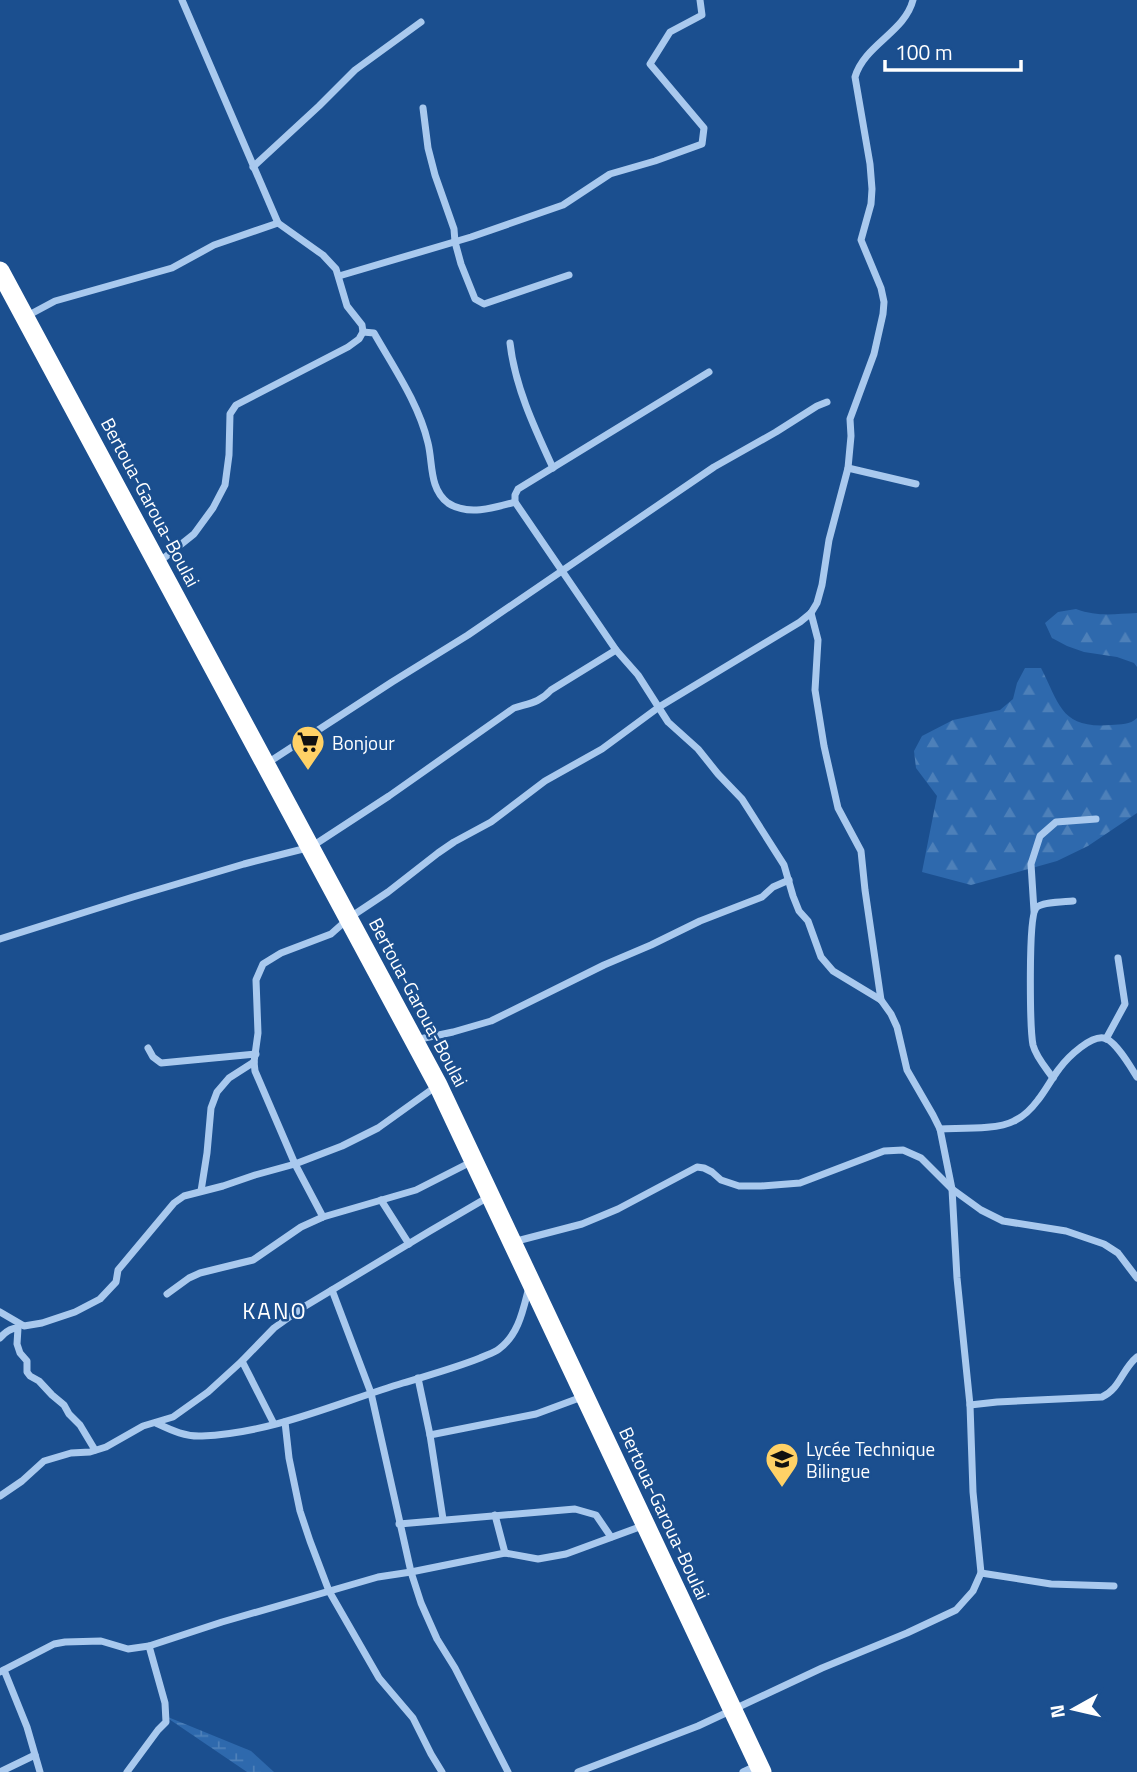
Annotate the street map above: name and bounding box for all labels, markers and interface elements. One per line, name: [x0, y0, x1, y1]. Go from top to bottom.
scale bar: [885, 28, 1021, 72]
text: 100 m: [895, 36, 952, 68]
street label: Bertoua-Garoua-Boulai: [94, 412, 208, 592]
supermarket icon: Bonjour: [289, 723, 327, 772]
place label: Bonjour: [332, 728, 395, 757]
street label: Bertoua-Garoua-Boulai: [362, 912, 476, 1092]
district label: KANO: [242, 1293, 308, 1328]
street label: Bertoua-Garoua-Boulai: [612, 1422, 718, 1604]
place label: Lycée Technique Bilingue: [806, 1434, 935, 1485]
school or university icon: Lycée Technique Bilingue: [763, 1440, 801, 1489]
north arrow: [1039, 1674, 1109, 1744]
text: N: [1041, 1703, 1072, 1720]

